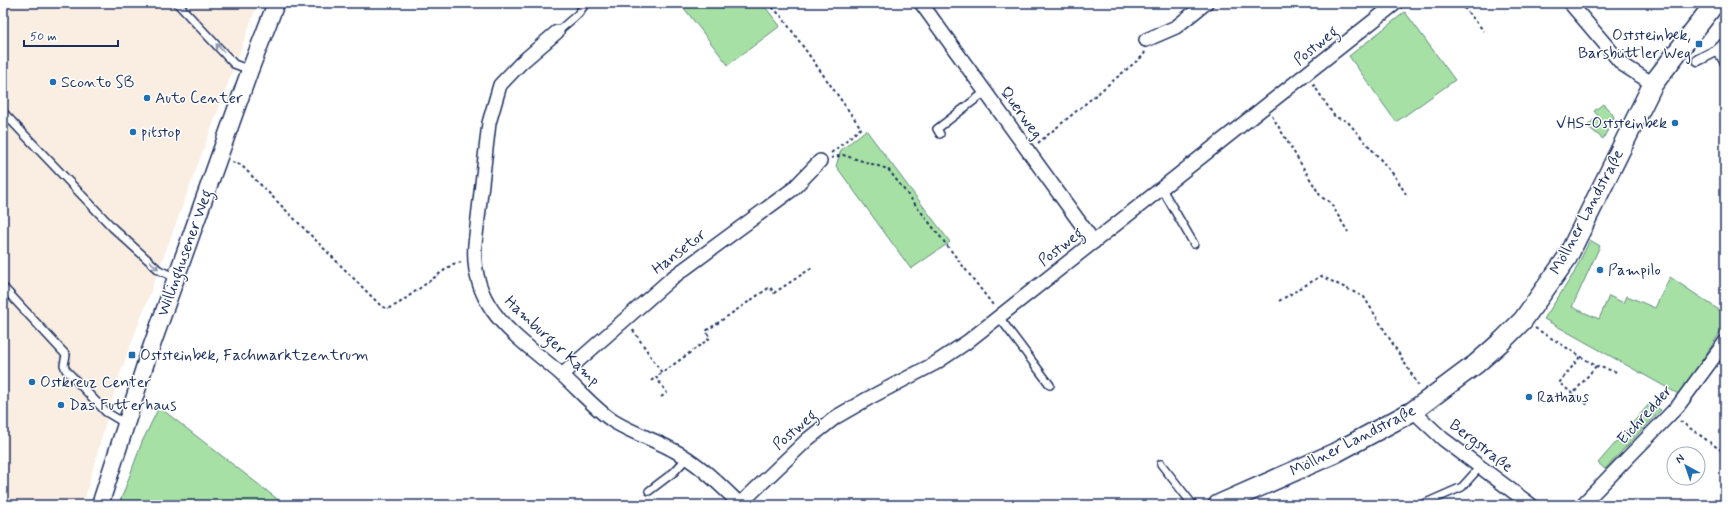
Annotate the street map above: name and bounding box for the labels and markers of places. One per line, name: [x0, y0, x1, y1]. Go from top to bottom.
place label: Oststeinbek, Barsbüttler Weg: [1578, 25, 1691, 64]
marker: Oststeinbek, Barsbüttler Weg: [1694, 39, 1704, 49]
place label: Sconto SB: [61, 72, 135, 93]
marker: Sconto SB: [48, 77, 58, 87]
place label: Auto Center: [155, 88, 243, 109]
marker: Auto Center: [142, 93, 152, 103]
place label: VHS-Oststeinbek: [1556, 113, 1667, 134]
marker: VHS-Oststeinbek: [1670, 118, 1680, 128]
place label: pitstop: [141, 122, 181, 143]
marker: pitstop: [128, 127, 138, 137]
place label: Pampilo: [1608, 260, 1661, 281]
marker: Pampilo: [1595, 265, 1605, 275]
place label: Oststeinbek, Fachmarktzentrum: [140, 345, 369, 366]
marker: Oststeinbek, Fachmarktzentrum: [127, 350, 137, 360]
place label: Ostkreuz Center: [40, 372, 152, 393]
marker: Ostkreuz Center: [27, 377, 37, 387]
place label: Rathaus: [1537, 387, 1589, 408]
marker: Rathaus: [1524, 392, 1534, 402]
place label: Das Futterhaus: [69, 395, 177, 416]
marker: Das Futterhaus: [56, 400, 66, 410]

